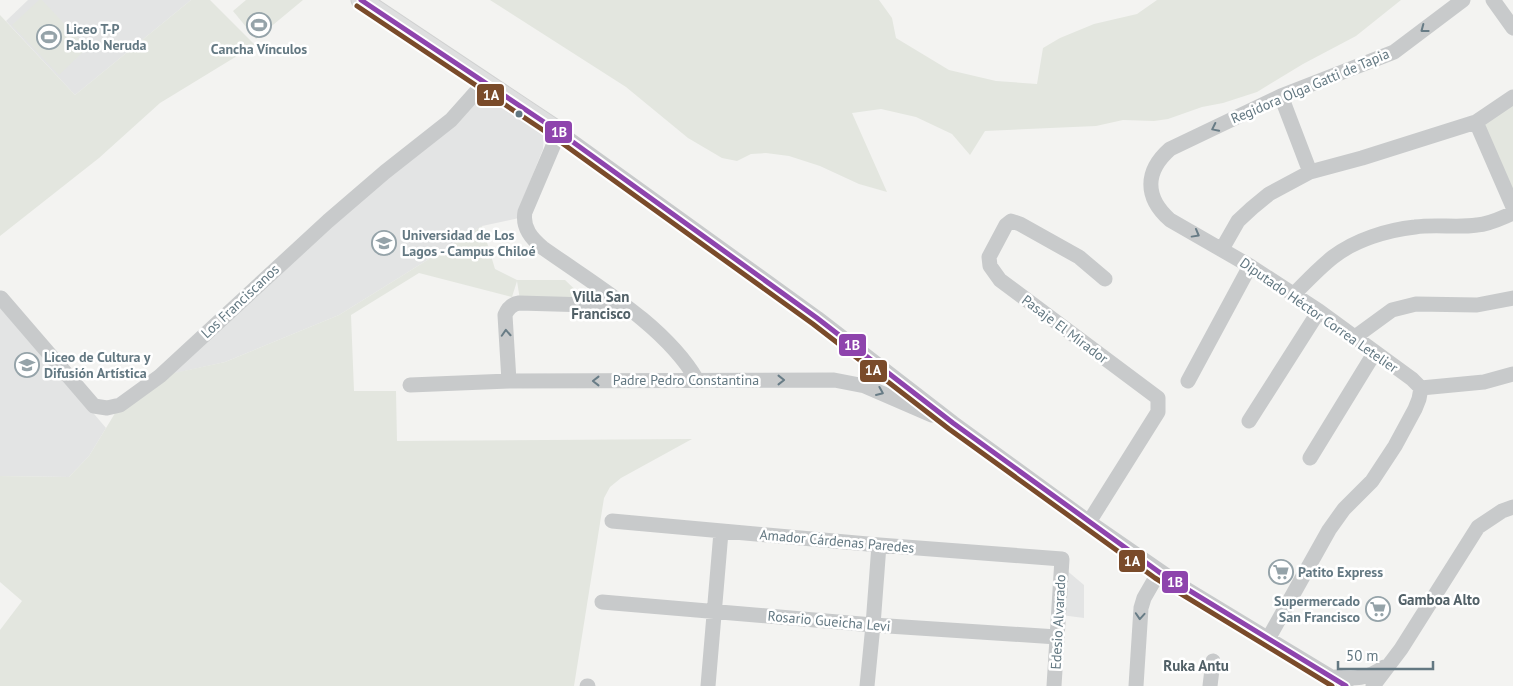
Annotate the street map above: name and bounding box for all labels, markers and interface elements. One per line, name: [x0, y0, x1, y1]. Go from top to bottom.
sports icon: Cancha Vínculos: [246, 12, 272, 38]
place label: Liceo T-P Pablo Neruda: [66, 20, 147, 54]
one-way arrow: [1421, 23, 1430, 31]
sports icon: Liceo T-P Pablo Neruda: [36, 24, 62, 50]
place label: Cancha Vínculos: [211, 40, 307, 58]
street label: Regidora Olga Gatti de Tapia: [1228, 44, 1392, 128]
line badge: 1A: [476, 83, 505, 107]
text: 1A: [483, 86, 500, 104]
unlabelled marker: [514, 109, 524, 119]
line badge: 1B: [544, 120, 573, 144]
one-way arrow: [1211, 121, 1220, 131]
text: 1B: [551, 123, 567, 141]
place label: Universidad de Los Lagos - Campus Chiloé: [402, 226, 536, 260]
one-way arrow: [1190, 228, 1199, 238]
school or university icon: Universidad de Los Lagos - Campus Chiloé: [371, 230, 397, 256]
street label: Diputado Héctor Correa Letelier: [1236, 253, 1402, 377]
street label: Los Franciscanos: [197, 260, 283, 342]
district label: Villa San Francisco: [571, 287, 631, 323]
street label: Pasaje El Mirador: [1018, 291, 1112, 367]
one-way arrow: [501, 328, 512, 336]
line badge: 1B: [838, 333, 867, 357]
text: 1B: [844, 336, 860, 354]
place label: Liceo de Cultura y Difusión Artística: [44, 348, 151, 382]
school or university icon: Liceo de Cultura y Difusión Artística: [14, 352, 40, 378]
line badge: 1A: [859, 359, 888, 383]
text: 1A: [865, 361, 882, 379]
street label: Padre Pedro Constantina: [613, 371, 759, 389]
one-way arrow: [778, 375, 785, 385]
one-way arrow: [592, 376, 600, 386]
one-way arrow: [876, 386, 884, 396]
street label: Amador Cárdenas Paredes: [759, 525, 915, 557]
line badge: 1A: [1118, 549, 1146, 573]
text: 1A: [1124, 552, 1141, 570]
supermarket icon: Patito Express: [1268, 559, 1294, 585]
place label: Patito Express: [1298, 563, 1383, 581]
line badge: 1B: [1161, 570, 1189, 594]
text: 1B: [1167, 573, 1183, 591]
street label: Edesio Alvarado: [1047, 574, 1069, 670]
district label: Gamboa Alto: [1398, 590, 1480, 609]
place label: Supermercado San Francisco: [1274, 592, 1360, 626]
supermarket icon: Supermercado San Francisco: [1365, 596, 1391, 622]
street label: Rosario Gueicha Levi: [767, 607, 891, 635]
one-way arrow: [1135, 612, 1146, 620]
scale bar: [1338, 638, 1433, 670]
text: 50 m: [1346, 646, 1379, 665]
district label: Ruka Antu: [1163, 656, 1229, 675]

